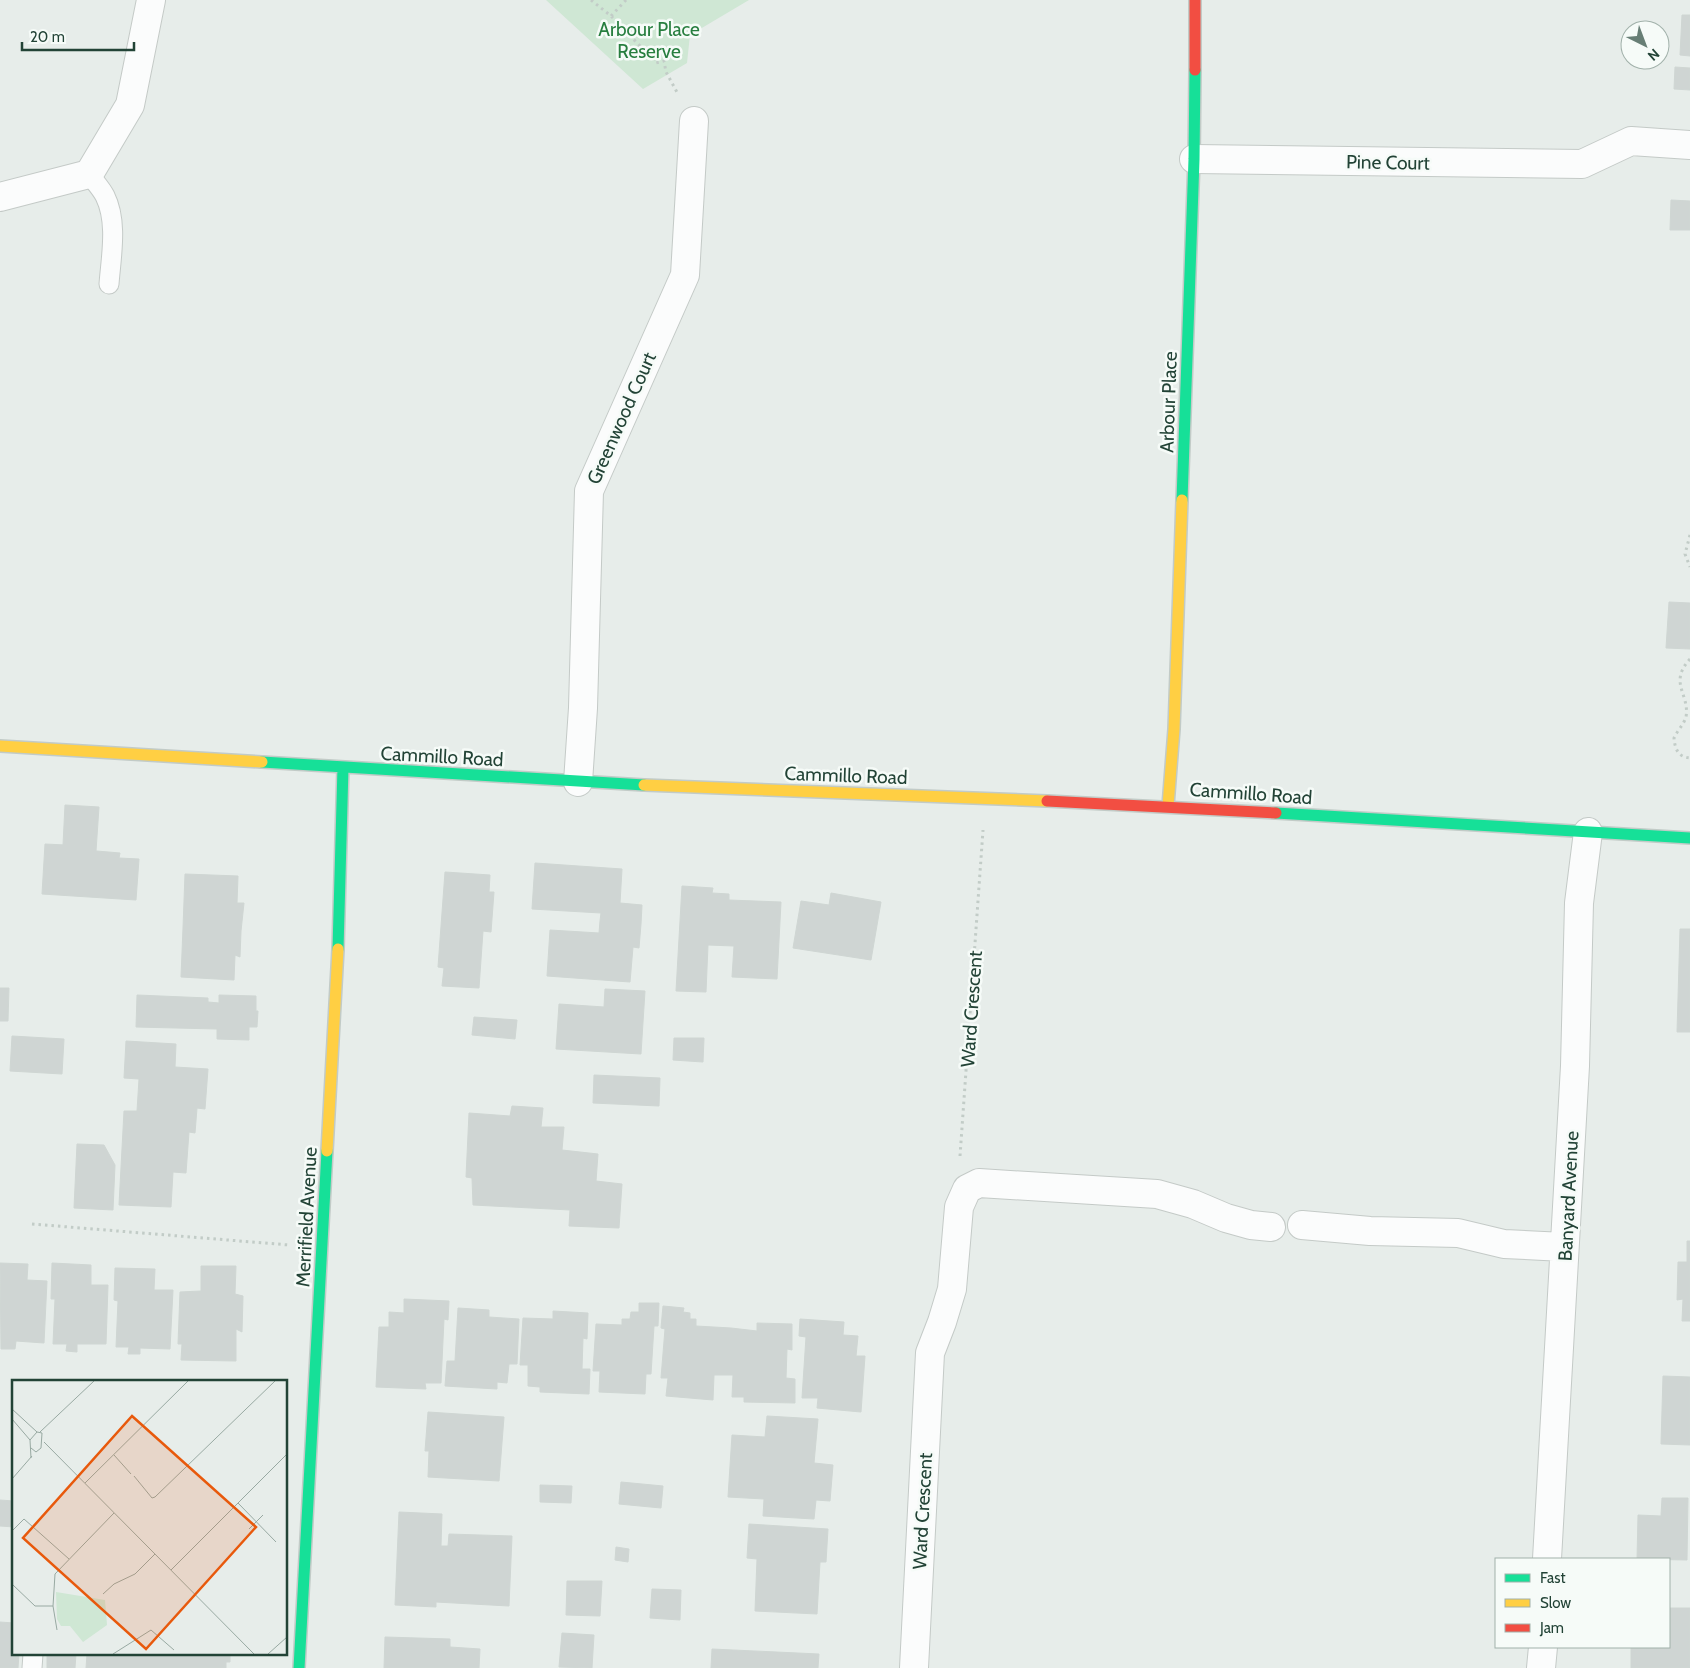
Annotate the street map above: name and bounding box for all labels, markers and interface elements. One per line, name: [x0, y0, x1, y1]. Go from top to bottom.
park label: Arbour Place Reserve: [598, 18, 700, 63]
scale bar: [22, 20, 135, 52]
north arrow: [1620, 20, 1670, 70]
text: 20 m: [30, 28, 65, 46]
text: N: [1644, 45, 1663, 65]
street label: Pine Court: [1346, 150, 1431, 175]
street label: Greenwood Court: [582, 348, 661, 488]
street label: Arbour Place: [1155, 351, 1182, 453]
street label: Cammillo Road: [380, 742, 504, 771]
street label: Cammillo Road: [784, 762, 908, 789]
street label: Cammillo Road: [1189, 778, 1313, 809]
street label: Ward Crescent: [956, 949, 987, 1068]
street label: Banyard Avenue: [1554, 1130, 1583, 1262]
street label: Merrifield Avenue: [291, 1146, 322, 1288]
inset map: [12, 1380, 288, 1656]
street label: Ward Crescent: [908, 1451, 937, 1570]
legend: [1495, 1558, 1670, 1648]
text: Fast: [1540, 1569, 1565, 1587]
text: Slow: [1540, 1594, 1571, 1612]
text: Jam: [1539, 1619, 1564, 1637]

